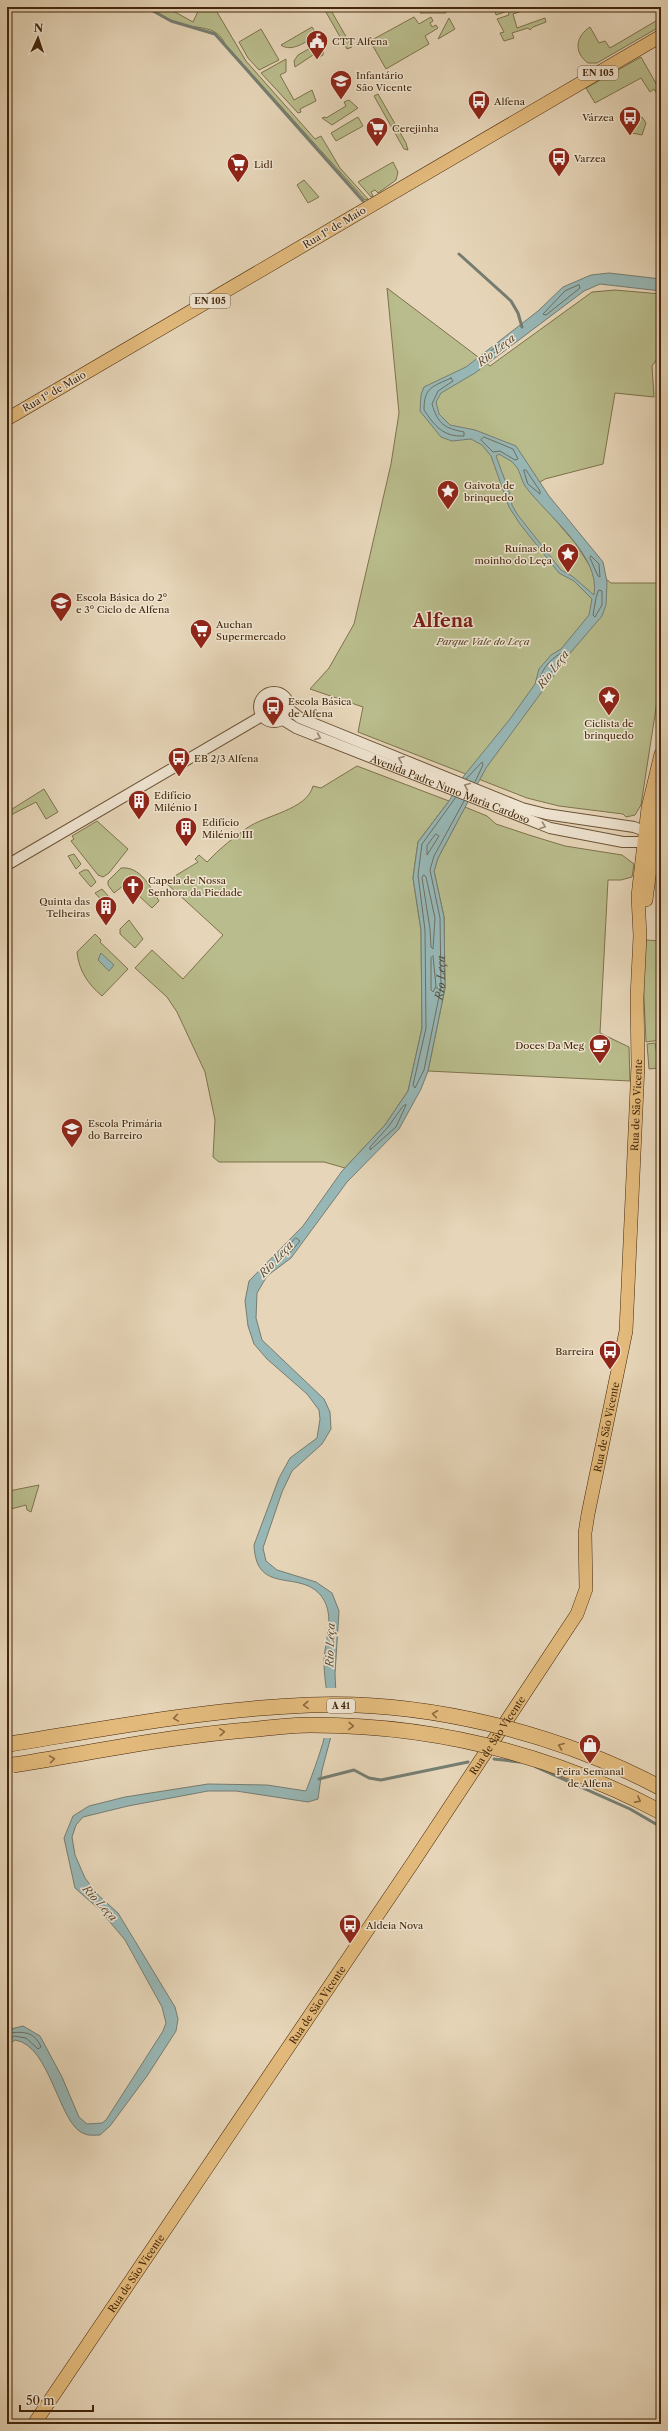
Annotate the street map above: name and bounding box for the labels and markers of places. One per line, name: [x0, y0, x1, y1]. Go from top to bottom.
public building icon: CTT Alfena: [304, 28, 330, 61]
place label: CTT Alfena: [332, 35, 388, 48]
school or university icon: Infantário São Vicente: [328, 68, 354, 101]
place label: Infantário São Vicente: [356, 69, 413, 94]
bus stop icon: Alfena: [466, 88, 492, 121]
place label: Alfena: [493, 95, 526, 108]
bus stop icon: Várzea: [617, 104, 643, 137]
place label: Várzea: [581, 111, 615, 124]
supermarket icon: Cerejinha: [364, 115, 390, 148]
place label: Cerejinha: [392, 122, 439, 135]
bus stop icon: Varzea: [546, 145, 572, 178]
supermarket icon: Lidl: [225, 151, 251, 184]
place label: Varzea: [573, 152, 607, 165]
place label: Lidl: [254, 158, 273, 171]
place icon: Gaivota de brinquedo: [435, 478, 461, 511]
place label: Gaivota de brinquedo: [464, 479, 515, 504]
place icon: Ruínas do moinho do Leça: [555, 541, 581, 574]
place label: Ruínas do moinho do Leça: [475, 542, 553, 567]
school or university icon: Escola Básica do 2º e 3º Ciclo de Alfena: [48, 590, 74, 623]
place label: Escola Básica do 2º e 3º Ciclo de Alfena: [76, 591, 170, 616]
supermarket icon: Auchan Supermercado: [188, 617, 214, 650]
place label: Auchan Supermercado: [215, 618, 286, 643]
place icon: Ciclista de brinquedo: [596, 684, 622, 717]
bus stop icon: Escola Básica de Alfena: [260, 694, 286, 727]
place label: Escola Básica de Alfena: [288, 695, 352, 720]
place label: Ciclista de brinquedo: [584, 717, 634, 742]
bus stop icon: EB 2/3 Alfena: [166, 745, 192, 778]
place label: EB 2/3 Alfena: [194, 752, 259, 765]
building icon: Edifício Milénio I: [126, 788, 152, 821]
place label: Edifício Milénio I: [154, 789, 198, 814]
building icon: Edifício Milénio III: [173, 815, 199, 848]
place label: Edifício Milénio III: [202, 816, 253, 841]
church icon: Capela de Nossa Senhora da Piedade: [120, 873, 146, 906]
place label: Capela de Nossa Senhora da Piedade: [148, 874, 243, 899]
building icon: Quinta das Telheiras: [93, 894, 119, 927]
place label: Quinta das Telheiras: [39, 895, 90, 920]
cafe icon: Doces Da Meg: [587, 1032, 613, 1065]
place label: Doces Da Meg: [515, 1039, 585, 1052]
school or university icon: Escola Primária do Barreiro: [59, 1116, 85, 1149]
place label: Escola Primária do Barreiro: [88, 1117, 163, 1142]
bus stop icon: Barreira: [597, 1338, 623, 1371]
place label: Barreira: [555, 1345, 595, 1358]
shop icon: Feira Semanal de Alfena: [577, 1732, 603, 1765]
place label: Feira Semanal de Alfena: [556, 1765, 624, 1790]
bus stop icon: Aldeia Nova: [337, 1912, 363, 1945]
place label: Aldeia Nova: [365, 1919, 424, 1932]

